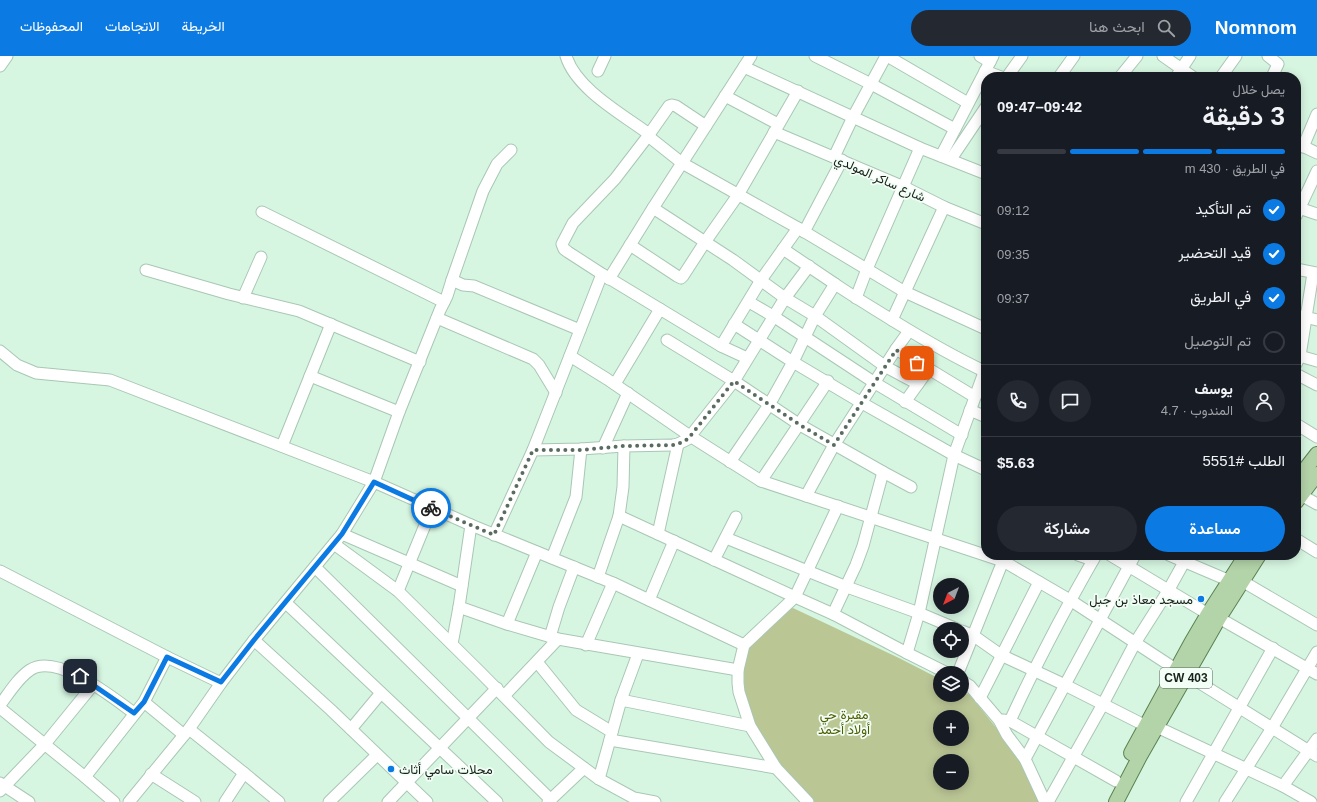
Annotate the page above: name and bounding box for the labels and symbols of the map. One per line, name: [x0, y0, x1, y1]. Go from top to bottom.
street label: شارع ساكر المولدي: [831, 151, 928, 207]
pin: [900, 346, 934, 380]
courier: [411, 488, 451, 528]
north arrow: [933, 578, 969, 614]
place label: مسجد معاذ بن جبل: [1089, 592, 1193, 608]
marker: مسجد معاذ بن جبل: [1196, 594, 1206, 604]
pin: [63, 659, 97, 693]
road number: CW 403: [1160, 668, 1212, 688]
park label: مقبرة حي أولاد أحمد: [818, 707, 870, 738]
place label: محلات سامي أثاث: [399, 762, 493, 780]
marker: محلات سامي أثاث: [386, 764, 396, 774]

